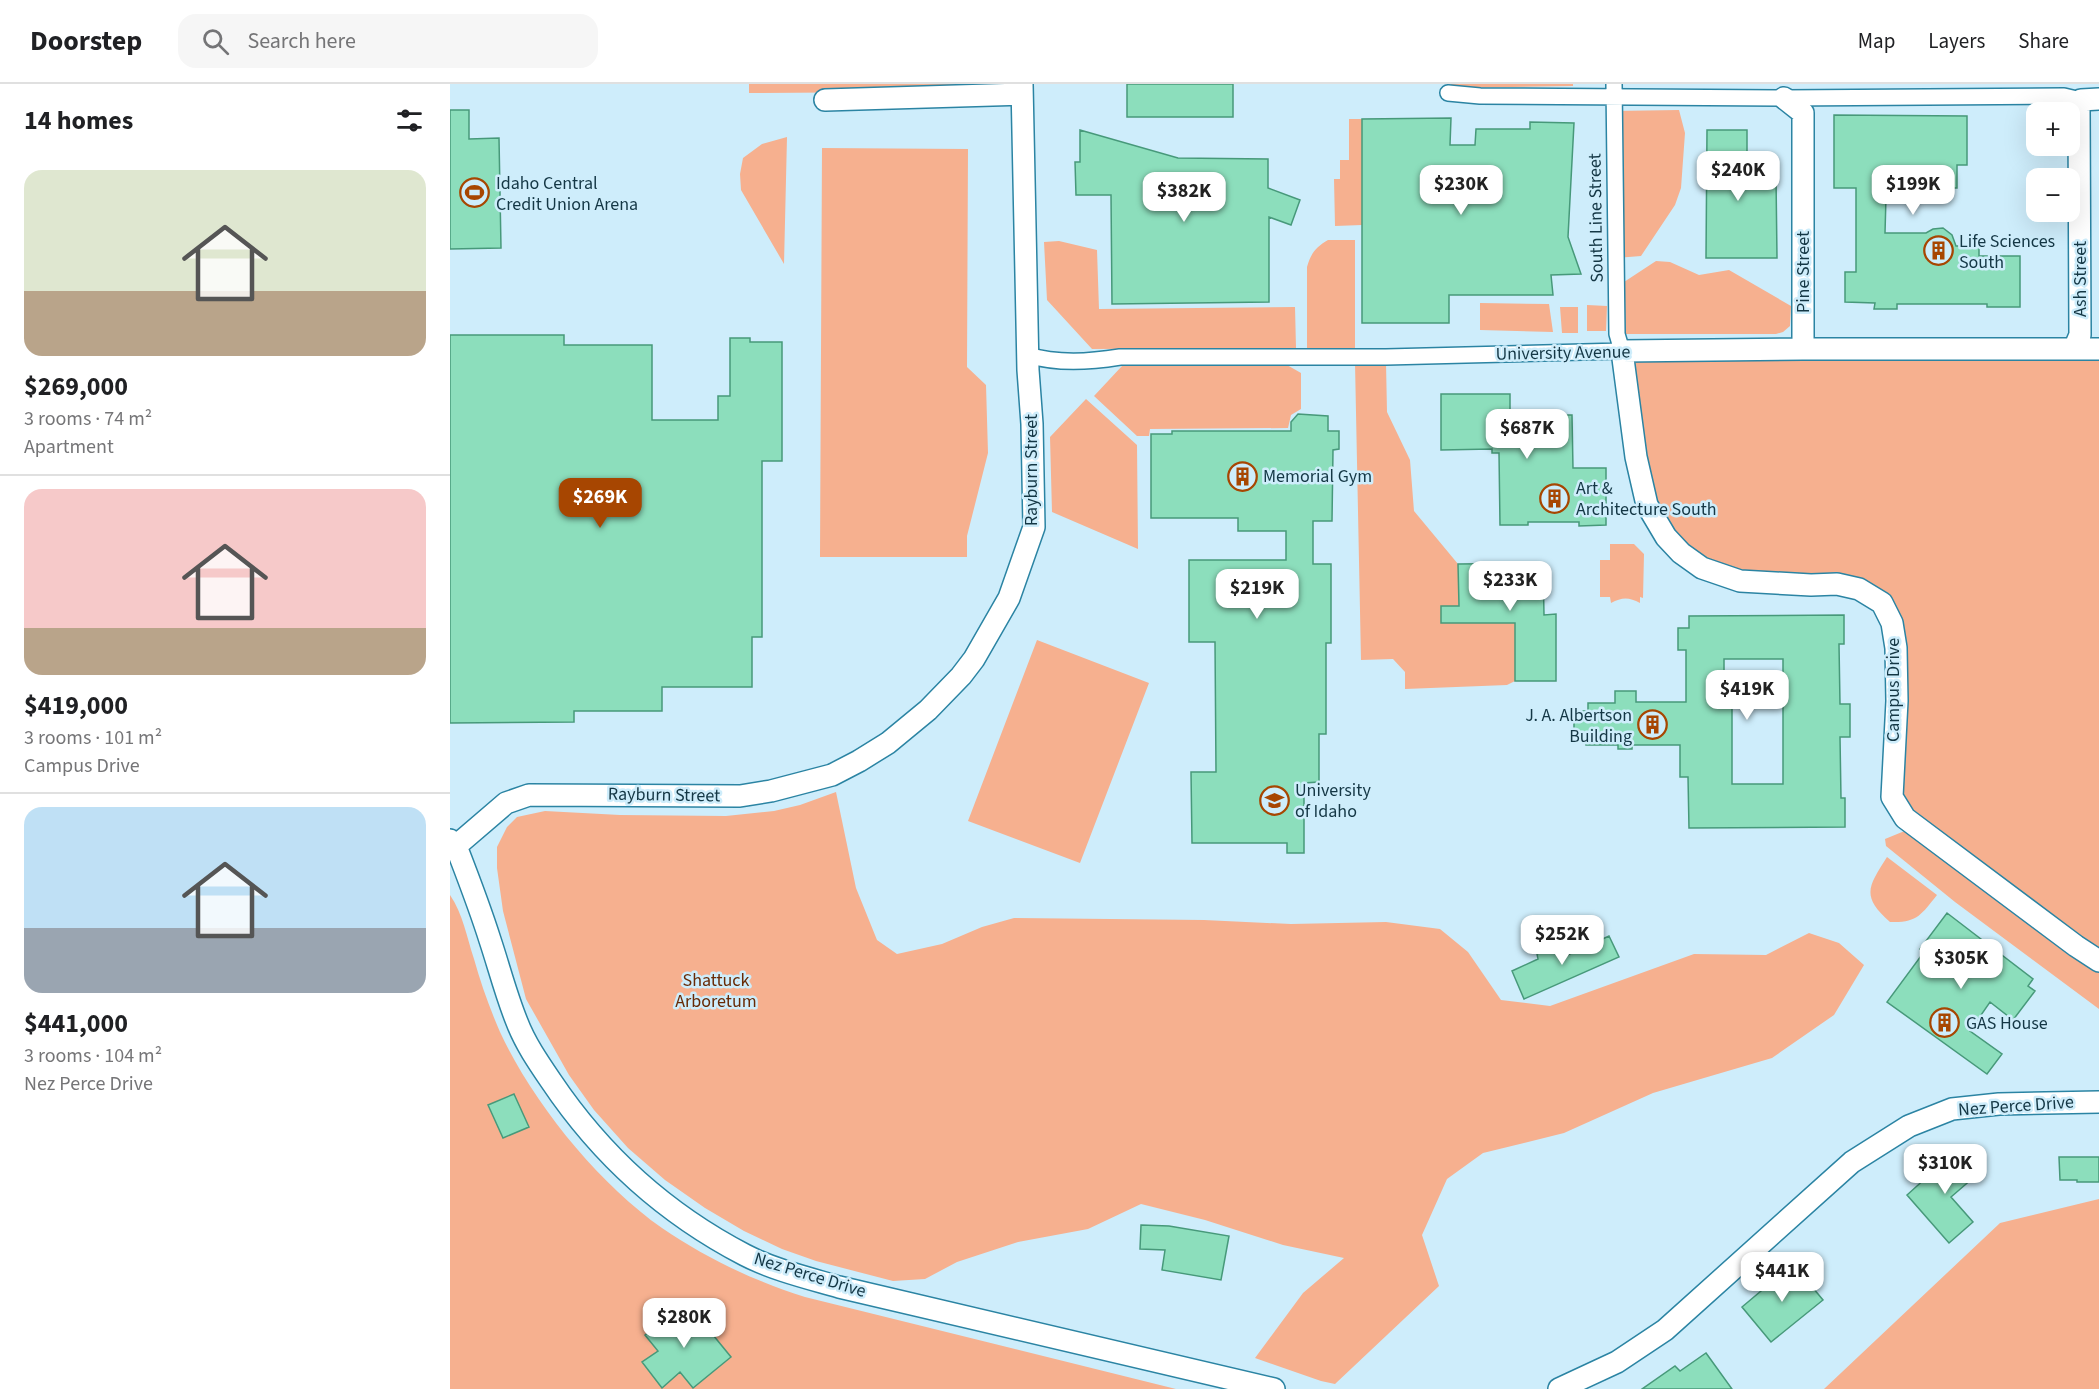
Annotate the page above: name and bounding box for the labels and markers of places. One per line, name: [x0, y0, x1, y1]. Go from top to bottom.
pin: $240K: [1696, 151, 1780, 202]
pin: $230K: [1419, 165, 1503, 216]
pin: $199K: [1871, 165, 1955, 216]
place label: Idaho Central Credit Union Arena: [496, 171, 638, 217]
pin: $382K: [1142, 172, 1226, 223]
sports icon: Idaho Central Credit Union Arena: [459, 177, 491, 209]
place label: Life Sciences South: [1959, 229, 2055, 275]
building icon: Life Sciences South: [1922, 235, 1954, 267]
pin: $687K: [1485, 409, 1569, 460]
building icon: Memorial Gym: [1226, 460, 1258, 492]
place label: Memorial Gym: [1263, 464, 1372, 489]
place label: Art & Architecture South: [1576, 476, 1717, 522]
pin: $269K: [558, 478, 642, 529]
building icon: Art & Architecture South: [1539, 482, 1571, 514]
pin: $233K: [1468, 561, 1552, 612]
pin: $219K: [1215, 569, 1299, 620]
pin: $419K: [1705, 670, 1789, 721]
place label: J. A. Albertson Building: [1525, 703, 1632, 749]
building icon: J. A. Albertson Building: [1637, 709, 1669, 741]
place label: University of Idaho: [1295, 778, 1371, 824]
school or university icon: University of Idaho: [1258, 784, 1290, 816]
pin: $252K: [1520, 915, 1604, 966]
pin: $305K: [1919, 939, 2003, 990]
building icon: GAS House: [1929, 1007, 1961, 1039]
place label: GAS House: [1966, 1011, 2048, 1036]
pin: $310K: [1903, 1144, 1987, 1195]
pin: $441K: [1740, 1252, 1824, 1303]
pin: $280K: [642, 1298, 726, 1349]

